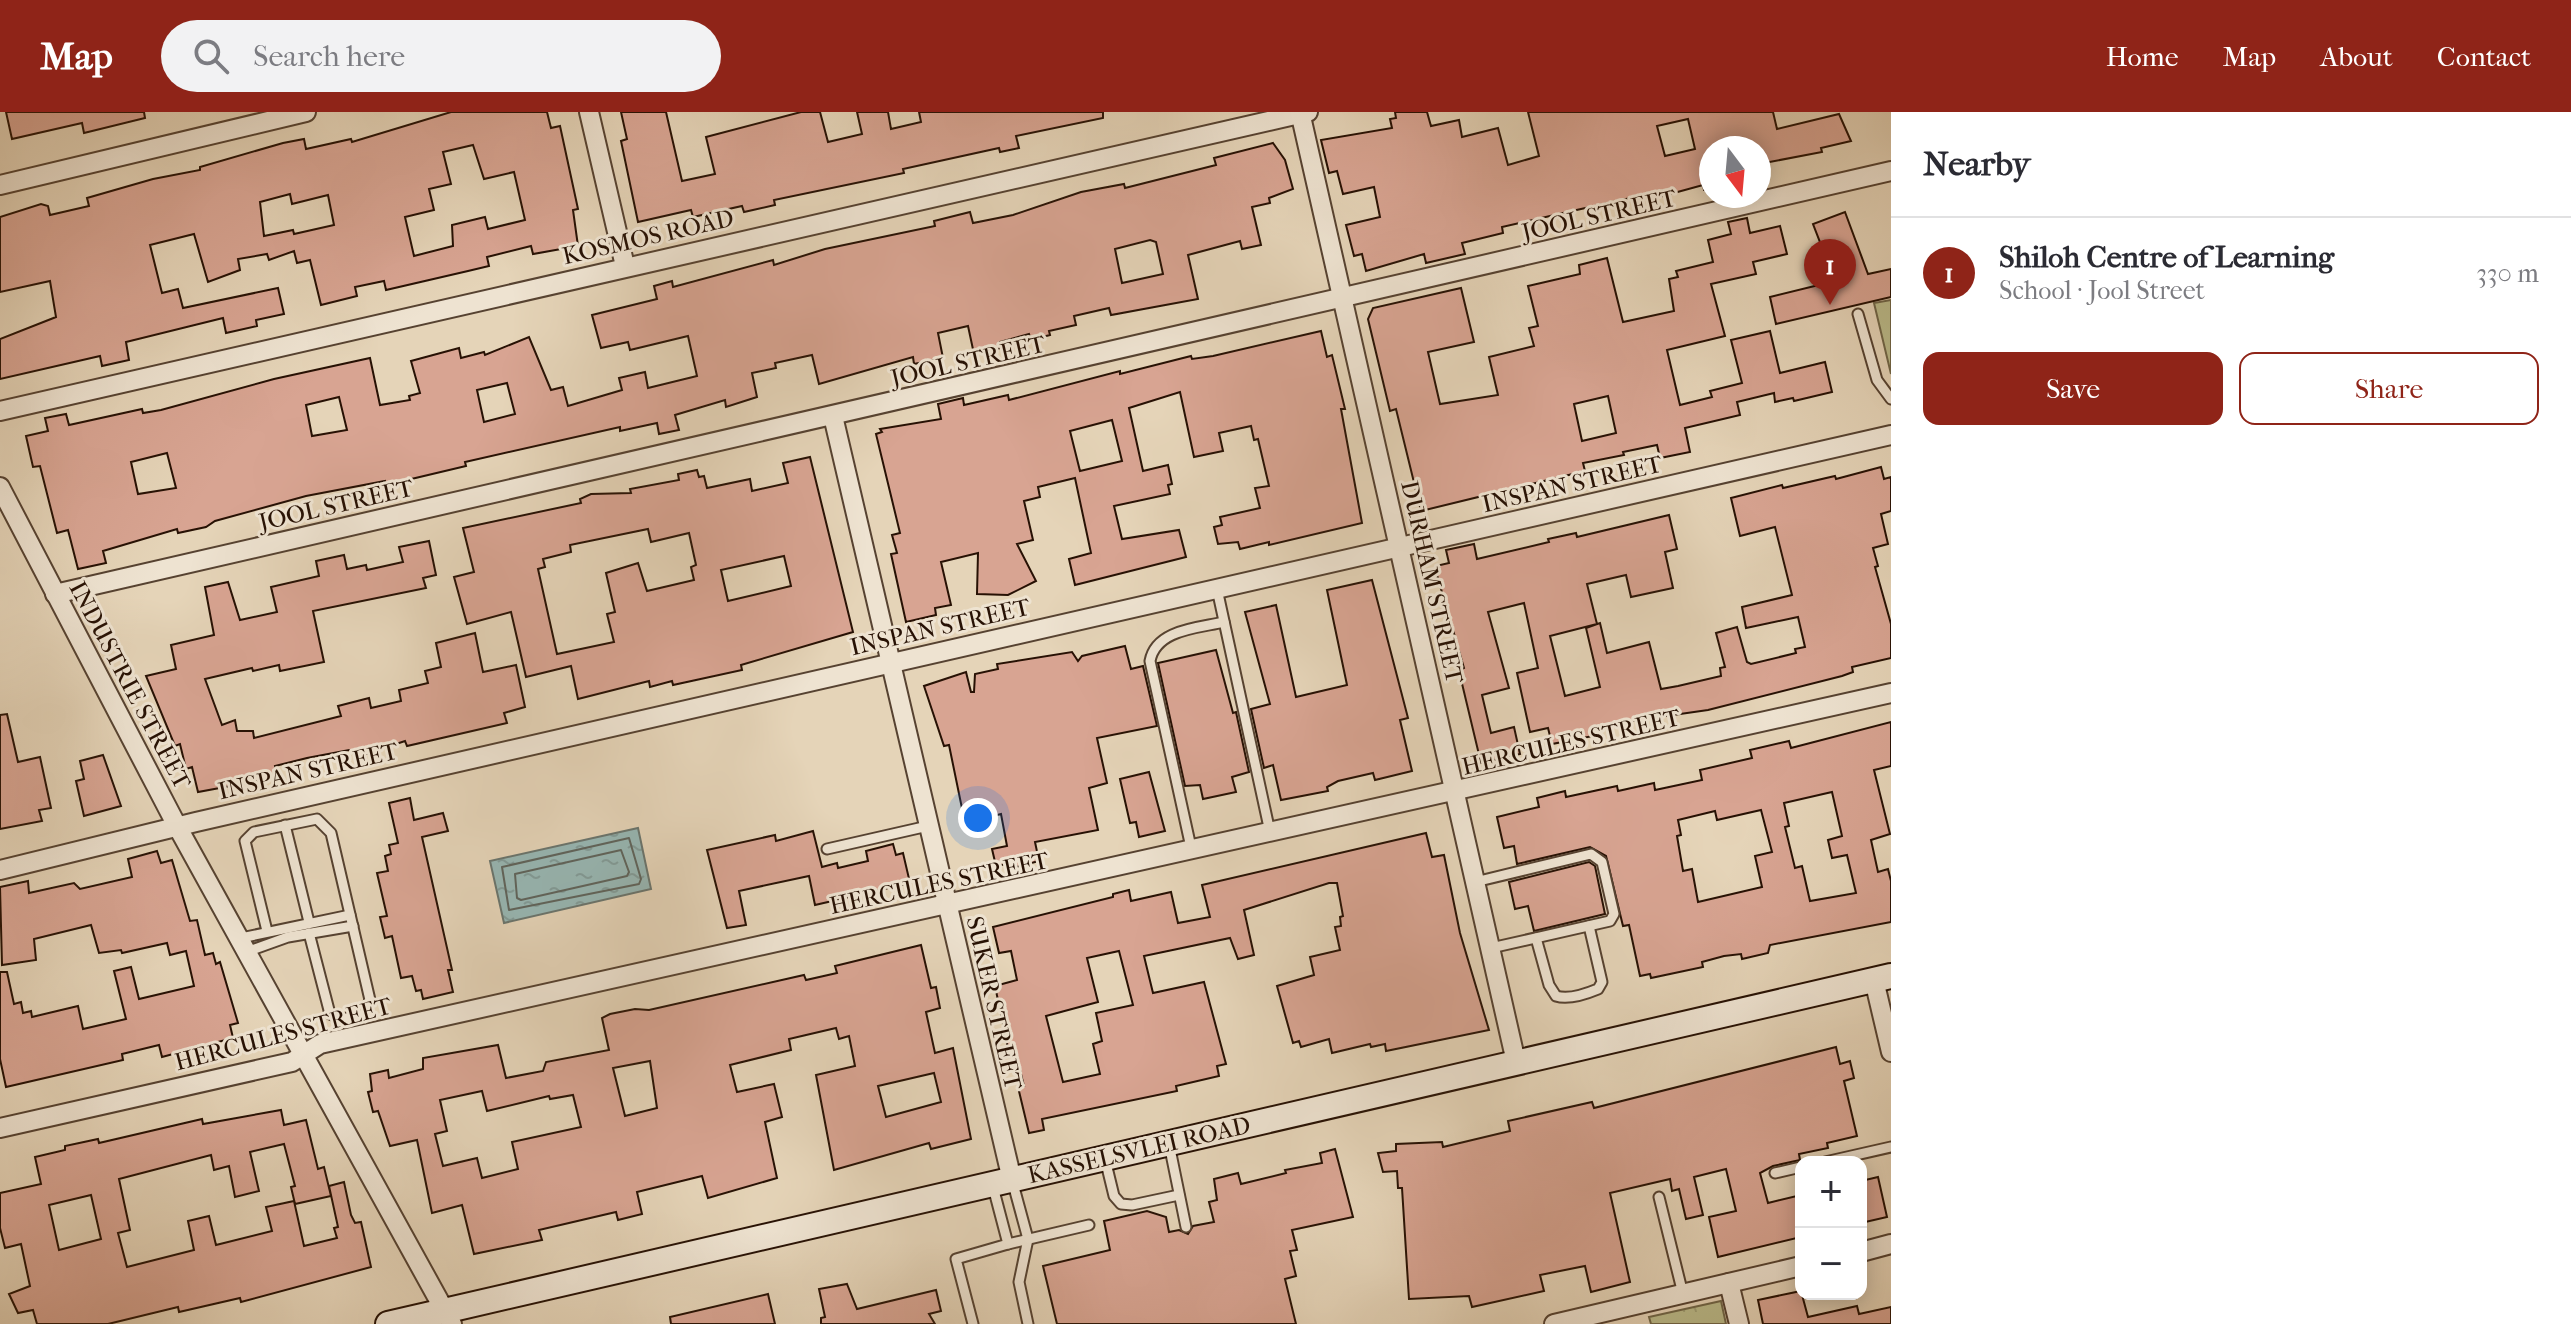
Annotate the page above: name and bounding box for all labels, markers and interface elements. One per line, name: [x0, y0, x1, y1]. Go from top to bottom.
search box: [161, 20, 721, 92]
text: Map: [40, 34, 113, 79]
icon: search: [189, 34, 233, 78]
text: Search here: [253, 39, 405, 74]
text: Home: [2106, 40, 2179, 73]
text: Map: [2223, 40, 2276, 73]
text: About: [2320, 40, 2393, 73]
text: Contact: [2437, 40, 2531, 73]
north arrow: [1699, 136, 1771, 208]
text: Nearby: [1923, 144, 2030, 184]
street label: JOOL STREET: [1517, 183, 1680, 247]
street label: KOSMOS ROAD: [559, 204, 737, 270]
pin: 1: [1804, 239, 1856, 305]
text: Shiloh Centre of Learning: [1999, 240, 2334, 275]
text: 1: [1944, 258, 1954, 289]
text: 330 m: [2476, 258, 2539, 289]
text: School · Jool Street: [1999, 275, 2205, 306]
street label: JOOL STREET: [886, 329, 1049, 393]
button: Save: [1923, 352, 2223, 425]
button: Share: [2239, 352, 2539, 425]
street label: INSPAN STREET: [1479, 450, 1665, 518]
street label: JOOL STREET: [254, 473, 417, 537]
street label: DURHAM STREET: [1395, 478, 1469, 687]
street label: INDUSTRIE STREET: [63, 577, 197, 794]
street label: INSPAN STREET: [847, 593, 1033, 661]
street label: HERCULES STREET: [1459, 703, 1684, 781]
street label: INSPAN STREET: [215, 737, 401, 805]
your location: [958, 798, 998, 838]
street label: HERCULES STREET: [827, 846, 1052, 920]
street label: SUKER STREET: [960, 914, 1028, 1093]
street label: HERCULES STREET: [172, 991, 395, 1076]
street label: KASSELSVLEI ROAD: [1025, 1111, 1253, 1189]
map controls: [1795, 1156, 1867, 1300]
button: +: [1795, 1156, 1867, 1228]
button: −: [1795, 1228, 1867, 1300]

